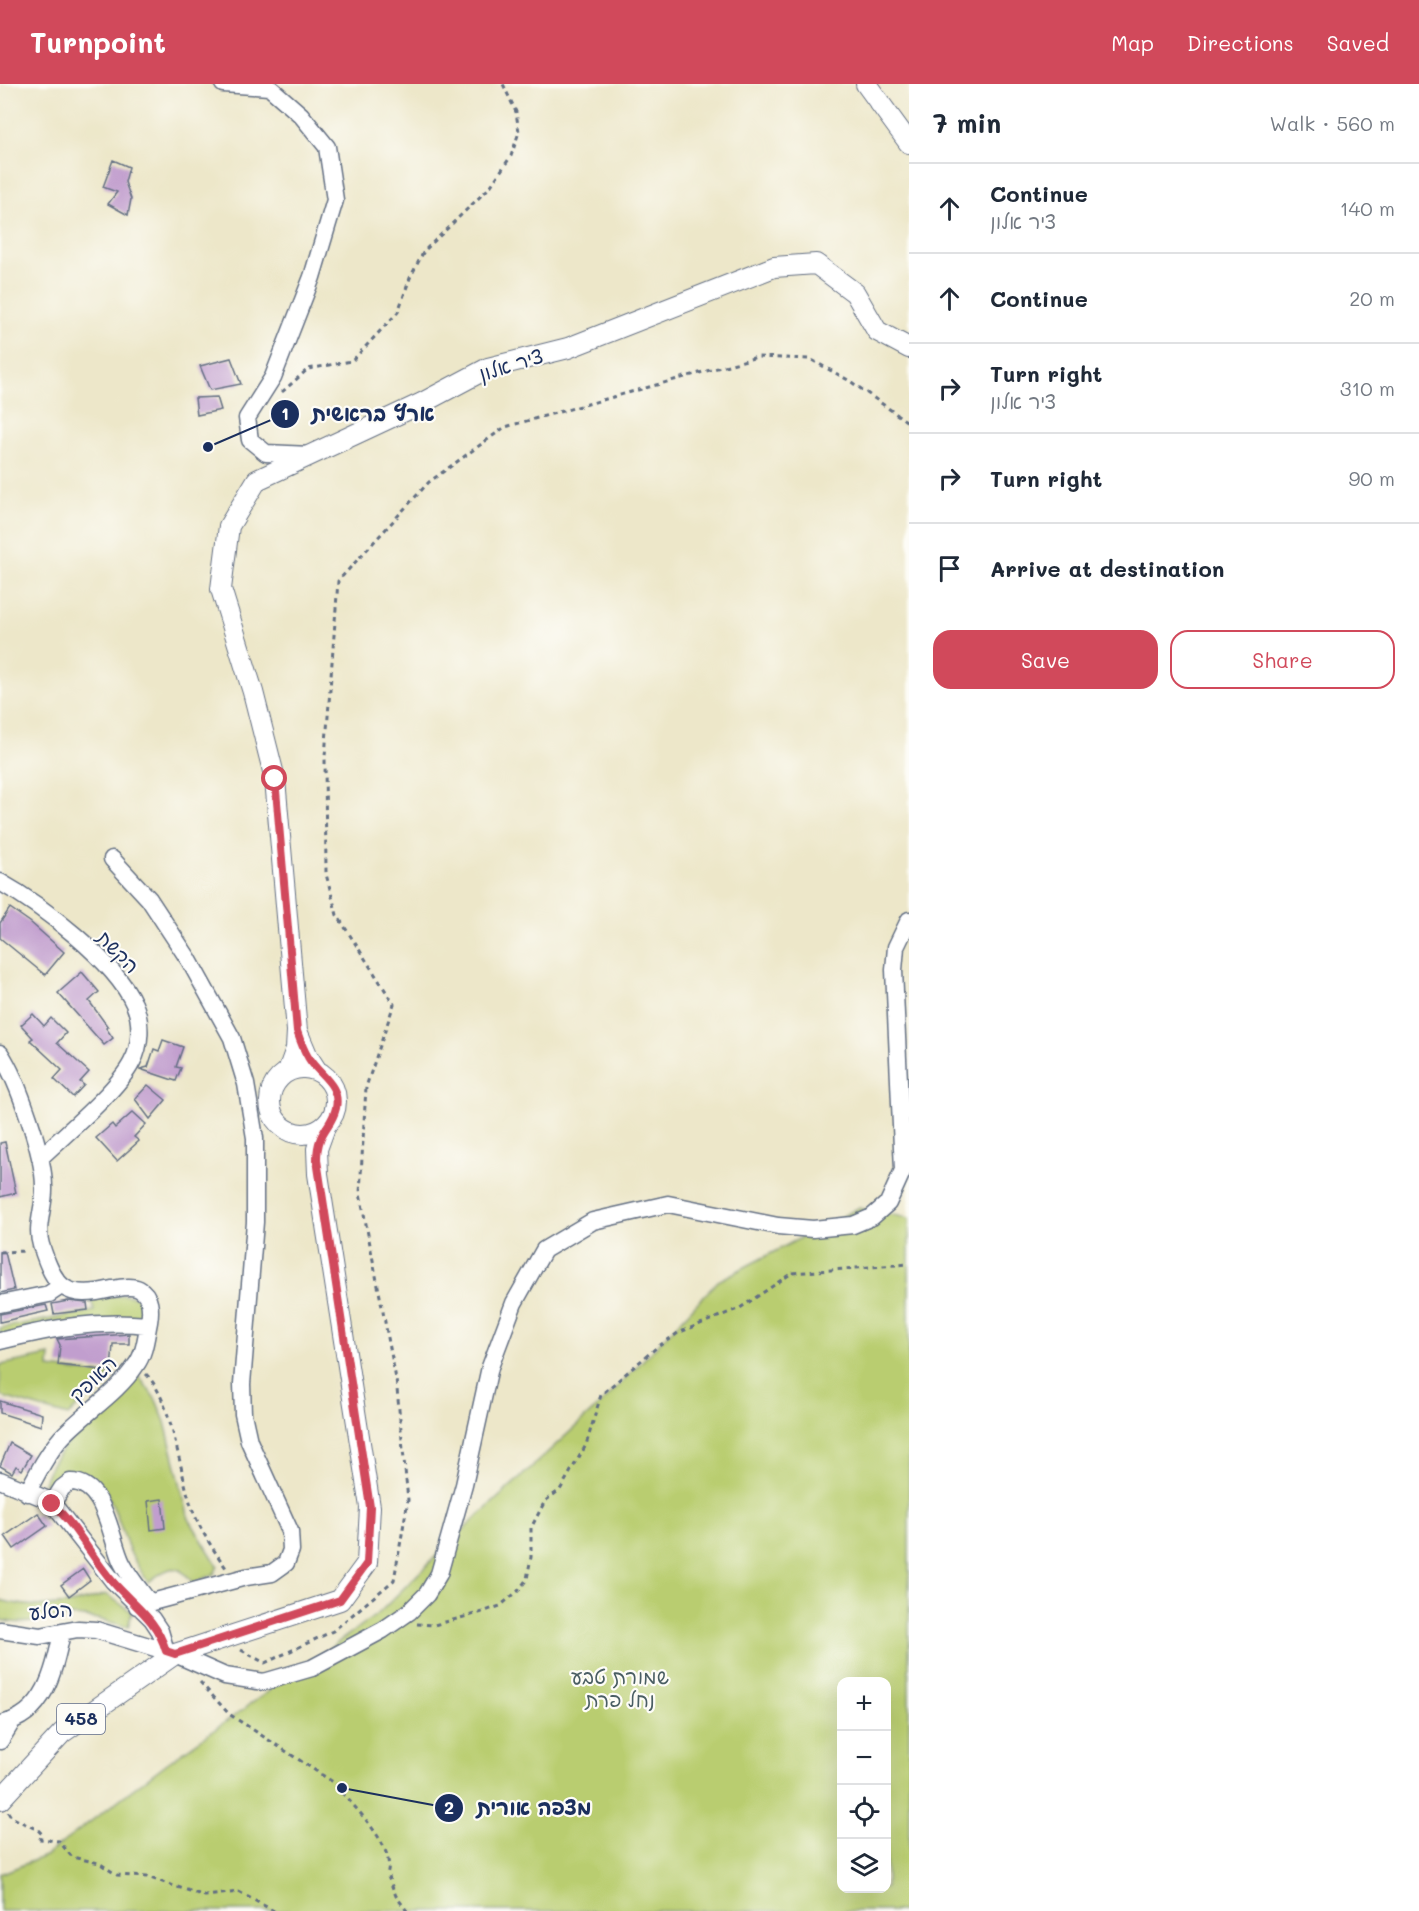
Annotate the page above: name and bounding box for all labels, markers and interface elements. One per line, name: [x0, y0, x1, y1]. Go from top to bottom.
text: Turnpoint: [30, 24, 166, 60]
text: Map: [1111, 29, 1154, 56]
text: Directions: [1187, 29, 1294, 56]
text: Saved: [1327, 29, 1389, 56]
text: 7 min: [933, 106, 1001, 140]
text: Walk · 560 m: [1269, 110, 1395, 136]
text: Continue: [990, 179, 1088, 208]
icon: ahead: [933, 192, 966, 225]
text: 140 m: [1340, 195, 1395, 221]
text: ציר אלון: [990, 208, 1056, 234]
icon: ahead: [933, 282, 966, 315]
text: Continue: [990, 284, 1088, 313]
text: 20 m: [1349, 285, 1395, 311]
street label: ציר אלון: [475, 342, 546, 386]
text: Turn right: [990, 359, 1102, 388]
icon: right: [933, 372, 966, 405]
text: 310 m: [1340, 375, 1395, 401]
text: ציר אלון: [990, 388, 1056, 414]
callout: ארץ בראשית: [270, 394, 447, 433]
text: ארץ בראשית: [310, 399, 435, 426]
text: 1: [281, 401, 289, 425]
icon: right: [933, 462, 966, 495]
text: Turn right: [990, 464, 1102, 493]
text: 90 m: [1349, 465, 1395, 491]
icon: arrive: [933, 552, 966, 585]
text: Arrive at destination: [990, 554, 1225, 583]
button: Save: [933, 630, 1158, 689]
button: Share: [1170, 630, 1395, 689]
route start: [261, 765, 287, 791]
street label: הקשת: [91, 924, 145, 978]
street label: האופק: [63, 1349, 122, 1407]
route end: [38, 1490, 64, 1516]
street label: הסלע: [28, 1595, 74, 1625]
park label: שמורת טבע נחל פרת: [571, 1663, 669, 1712]
map controls: [837, 1677, 891, 1893]
button: +: [837, 1677, 891, 1731]
road number: 458: [57, 1704, 105, 1734]
button: −: [837, 1731, 891, 1785]
button: locate: [837, 1785, 891, 1839]
callout: מצפה אורית: [434, 1788, 603, 1827]
text: מצפה אורית: [475, 1793, 592, 1820]
text: 2: [444, 1795, 454, 1819]
button: layers: [837, 1839, 891, 1893]

